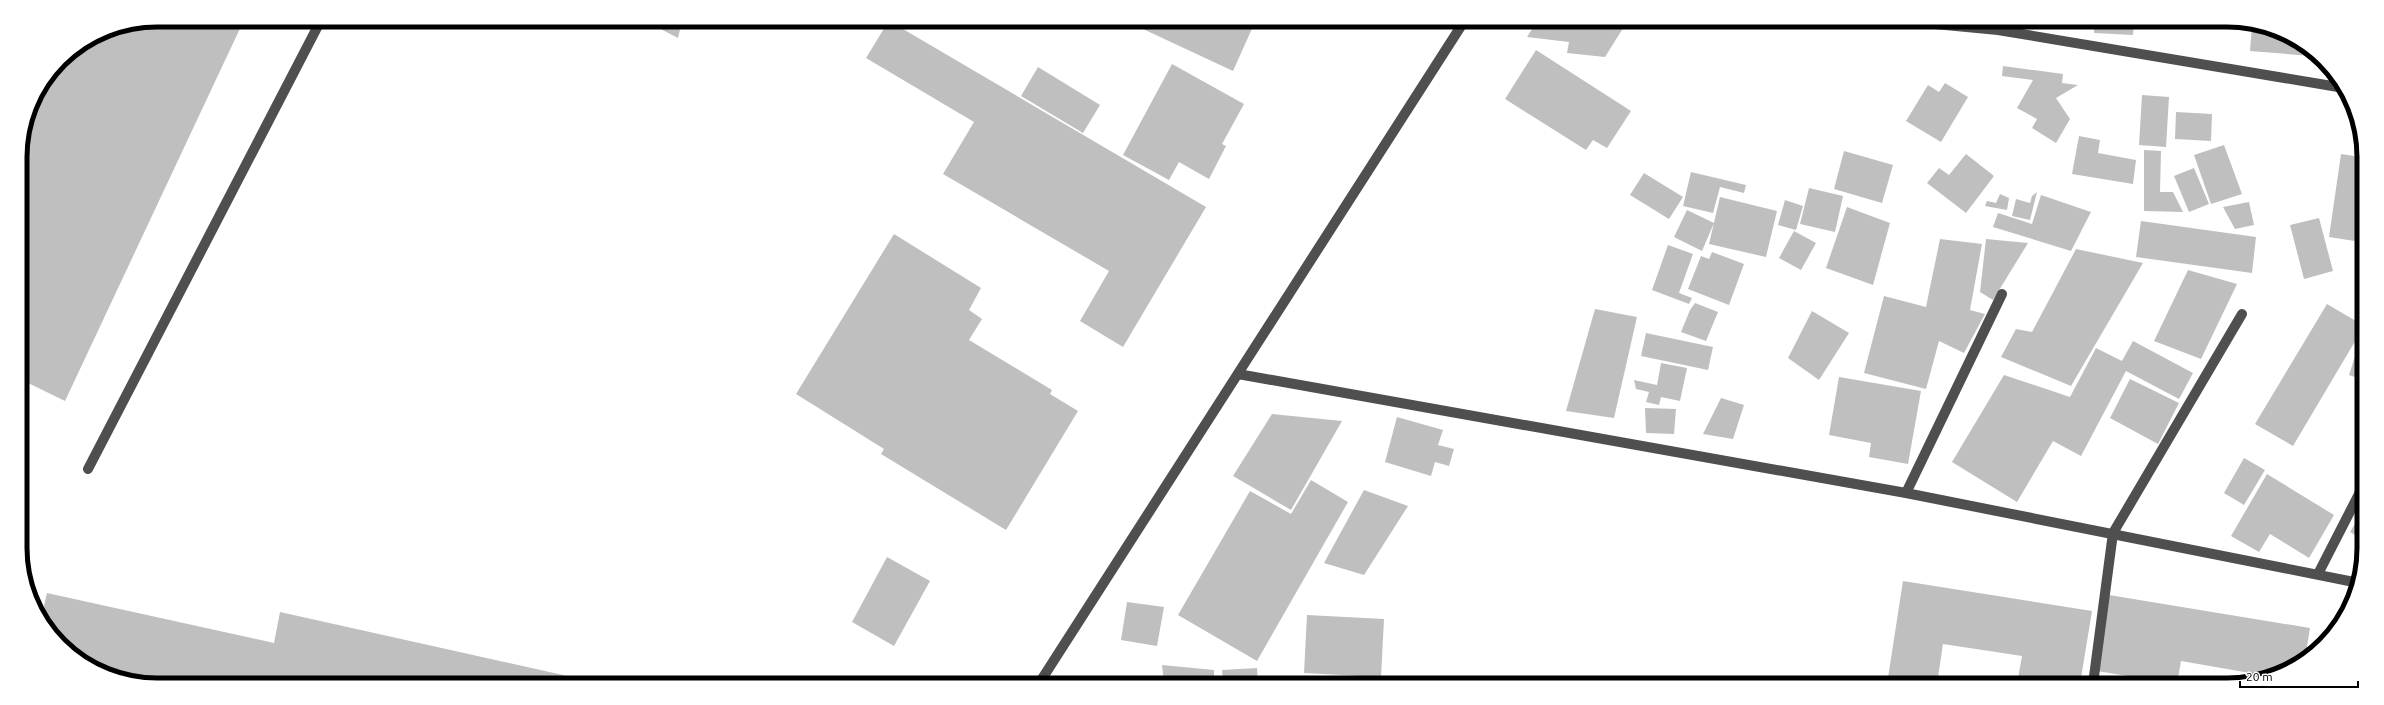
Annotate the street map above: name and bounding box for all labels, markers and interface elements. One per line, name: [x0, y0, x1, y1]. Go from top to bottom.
scale bar: [2240, 663, 2358, 689]
text: 20 m: [2246, 670, 2273, 683]

